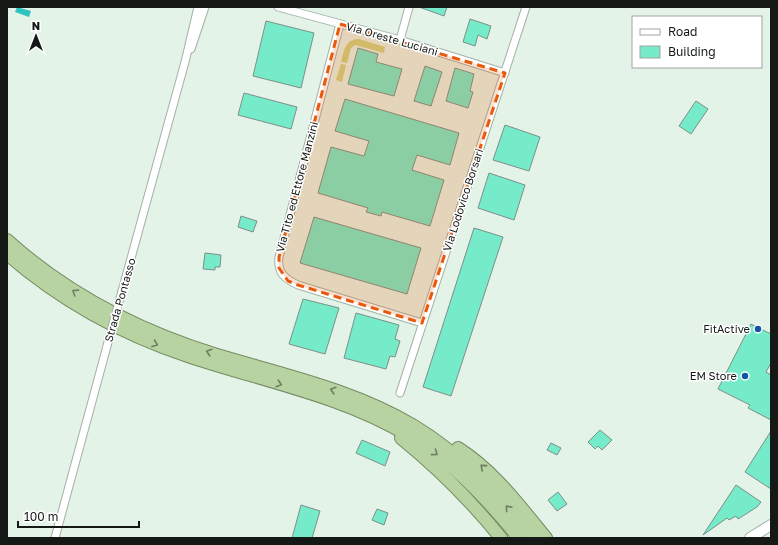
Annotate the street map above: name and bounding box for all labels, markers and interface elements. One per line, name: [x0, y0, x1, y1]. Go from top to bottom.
north arrow: [16, 16, 56, 56]
legend: [632, 16, 762, 68]
text: N: [32, 19, 40, 32]
street label: Via Oreste Luciani: [345, 19, 440, 58]
text: Road: [668, 24, 697, 39]
text: Building: [668, 44, 716, 59]
street label: Via Tito ed Ettore Manzini: [273, 120, 320, 254]
street label: Via Lodovico Borsari: [440, 147, 485, 253]
street label: Strada Pontasso: [101, 256, 138, 343]
one-way arrow: [72, 290, 79, 297]
place label: FitActive: [703, 322, 750, 335]
marker: FitActive: [753, 324, 763, 334]
one-way arrow: [151, 340, 158, 348]
one-way arrow: [206, 348, 213, 357]
place label: EM Store: [690, 369, 737, 382]
marker: EM Store: [740, 371, 750, 381]
one-way arrow: [275, 379, 282, 388]
one-way arrow: [330, 386, 337, 395]
one-way arrow: [431, 448, 438, 456]
one-way arrow: [480, 465, 488, 472]
scale bar: [18, 503, 139, 529]
one-way arrow: [506, 505, 513, 513]
text: 100 m: [24, 509, 58, 524]

